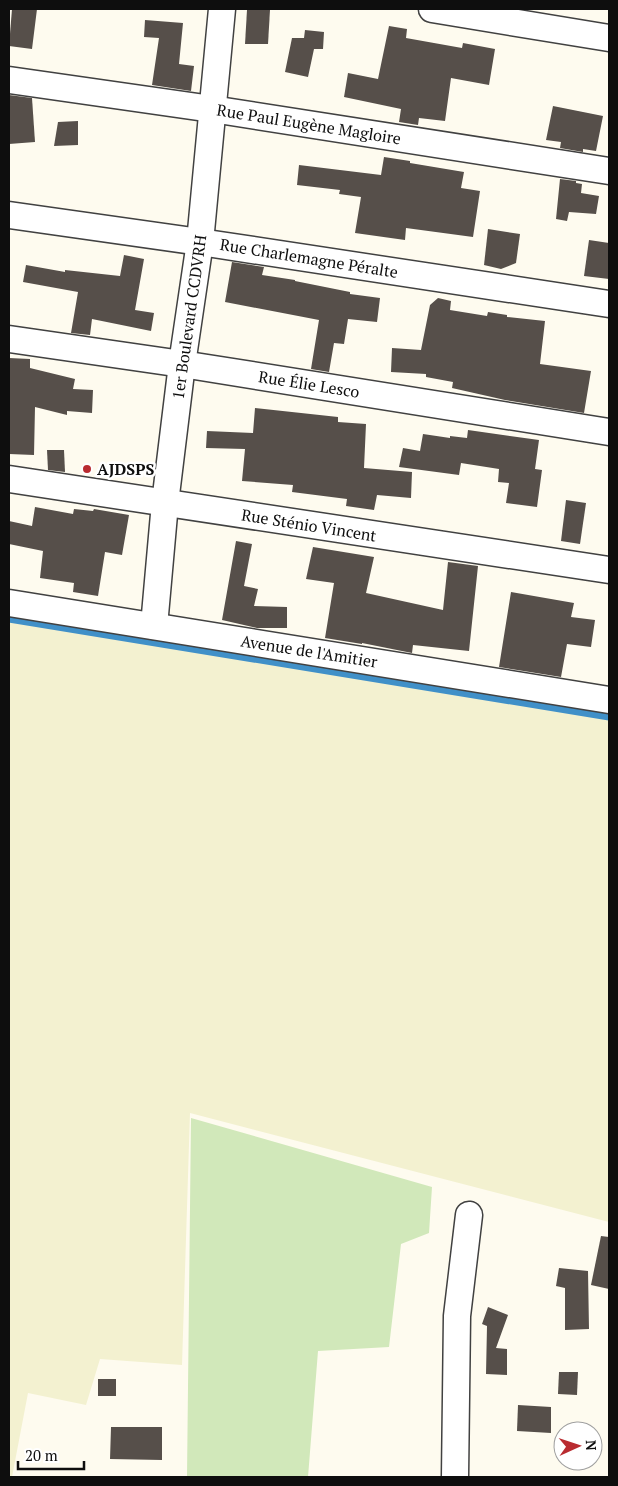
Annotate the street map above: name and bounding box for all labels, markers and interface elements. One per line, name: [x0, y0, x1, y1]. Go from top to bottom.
street label: Rue Paul Eugène Magloire: [215, 99, 403, 149]
street label: 1er Boulevard CCDVRH: [167, 233, 211, 401]
street label: Rue Charlemagne Péralte: [218, 233, 400, 283]
street label: Rue Élie Lesco: [257, 365, 361, 403]
place label: AJDSPS: [97, 458, 154, 480]
marker: AJDSPS: [81, 463, 93, 475]
street label: Rue Sténio Vincent: [240, 503, 378, 547]
street label: Avenue de l'Amitier: [239, 629, 380, 673]
north arrow: [553, 1421, 603, 1471]
scale bar: [18, 1438, 84, 1470]
text: N: [582, 1439, 601, 1451]
text: 20 m: [25, 1445, 58, 1465]

